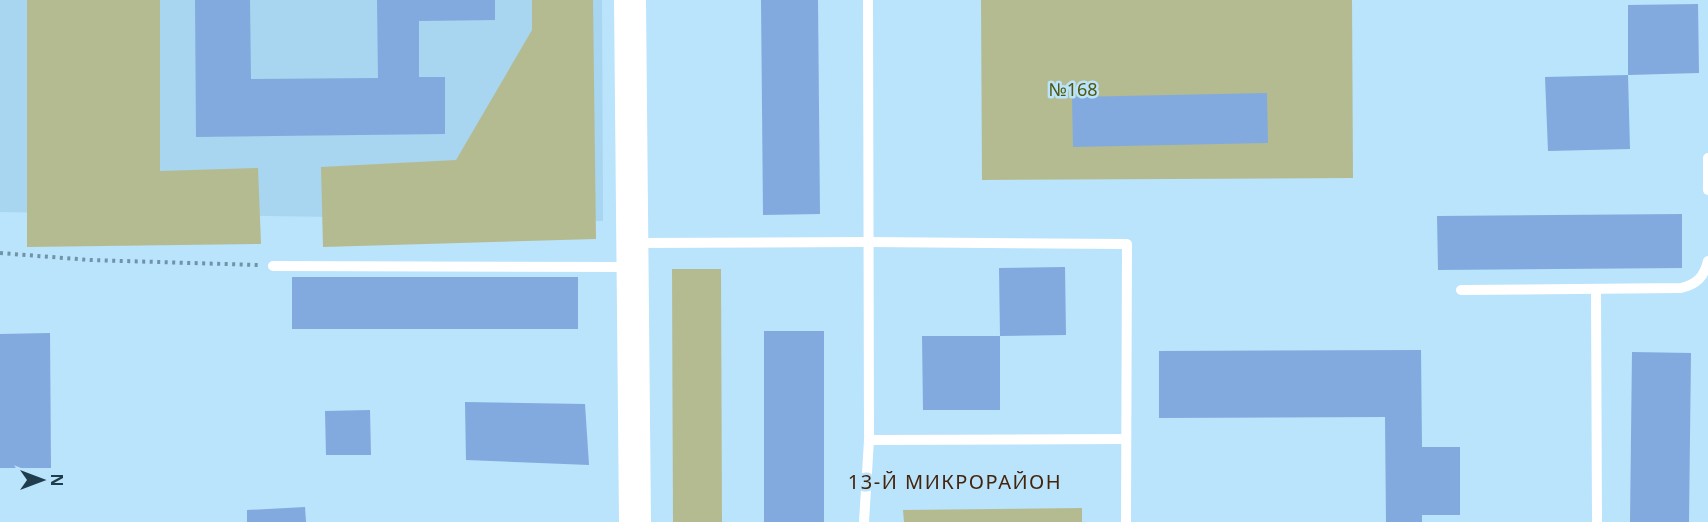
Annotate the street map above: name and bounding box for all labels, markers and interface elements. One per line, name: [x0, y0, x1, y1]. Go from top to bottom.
park label: №168: [1048, 77, 1098, 101]
north arrow: [12, 450, 72, 510]
district label: 13-Й МИКРОРАЙОН: [848, 468, 1062, 495]
text: N: [46, 473, 68, 487]

